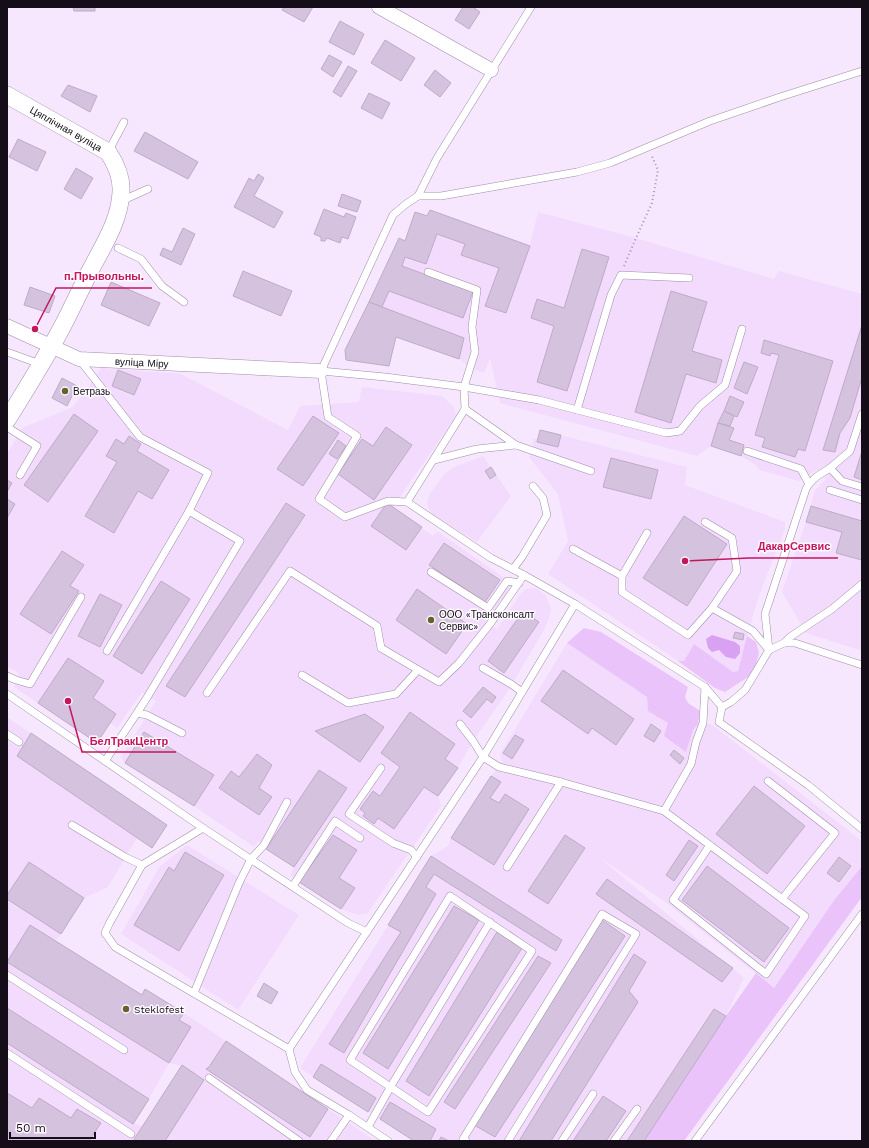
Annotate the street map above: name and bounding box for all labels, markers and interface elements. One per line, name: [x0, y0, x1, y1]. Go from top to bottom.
street label: Цяплічная вуліца: [28, 104, 104, 153]
callout: п.Прывольны.: [56, 265, 152, 288]
text: п.Прывольны.: [64, 270, 144, 283]
street label: вуліца Міру: [115, 355, 169, 369]
marker: Ветразь: [60, 386, 70, 396]
place label: Ветразь: [73, 386, 110, 397]
callout: ДакарСервис: [749, 535, 838, 558]
text: ДакарСервис: [758, 540, 830, 553]
place label: ООО «Трансконсалт Сервис»: [439, 609, 535, 632]
marker: ООО «Трансконсалт Сервис»: [426, 615, 436, 625]
callout: БелТракЦентр: [82, 729, 176, 752]
text: БелТракЦентр: [90, 735, 169, 748]
marker: Steklofest: [121, 1004, 131, 1014]
place label: Steklofest: [134, 1004, 185, 1015]
scale bar: [10, 1114, 95, 1140]
text: 50 m: [16, 1121, 46, 1135]

